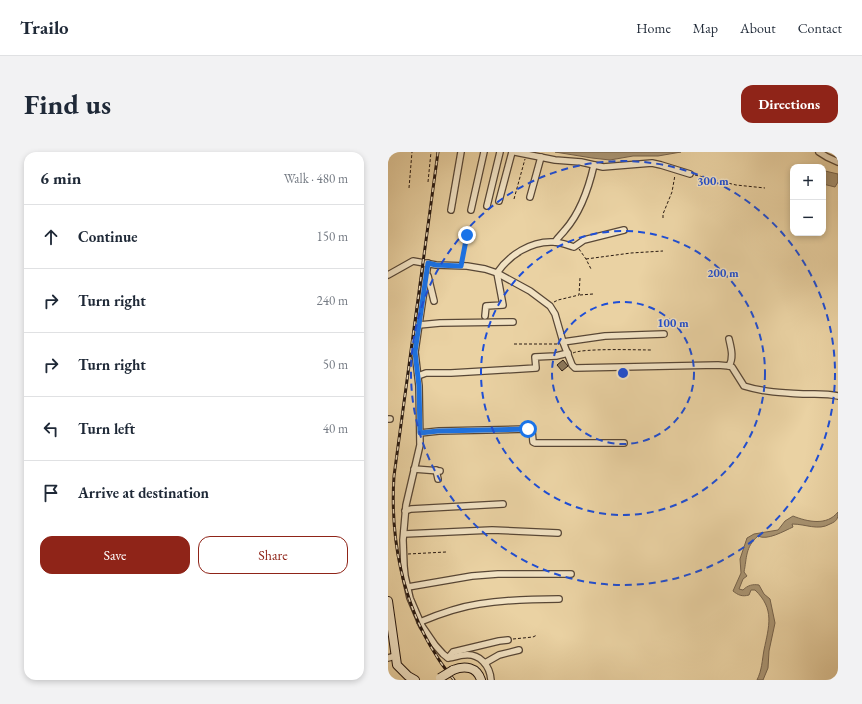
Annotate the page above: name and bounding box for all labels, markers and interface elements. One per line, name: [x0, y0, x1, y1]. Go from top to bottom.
text: Trailo: [20, 15, 69, 40]
text: Home: [636, 19, 671, 37]
text: Map: [693, 19, 718, 37]
text: About: [740, 19, 776, 37]
text: Contact: [798, 19, 842, 37]
button: Directions: [741, 85, 838, 123]
text: Find us: [24, 86, 111, 122]
map controls: [790, 164, 826, 236]
button: +: [790, 164, 826, 200]
text: 6 min: [40, 167, 81, 189]
text: Walk · 480 m: [284, 170, 348, 187]
text: 300 m: [697, 173, 729, 189]
button: −: [790, 200, 826, 236]
icon: ahead: [40, 226, 62, 248]
route end: [458, 226, 476, 244]
text: Continue: [78, 227, 138, 246]
text: 150 m: [317, 228, 348, 245]
text: 200 m: [707, 265, 739, 281]
icon: right: [40, 290, 62, 312]
text: Turn right: [78, 291, 146, 310]
text: 240 m: [317, 292, 348, 309]
text: 100 m: [657, 315, 689, 331]
icon: right: [40, 354, 62, 376]
text: Turn right: [78, 355, 146, 374]
text: 50 m: [323, 356, 348, 373]
centre of rings: [616, 366, 630, 380]
icon: left: [40, 418, 62, 440]
text: Turn left: [78, 419, 135, 438]
text: 40 m: [323, 420, 348, 437]
route start: [519, 420, 537, 438]
icon: arrive: [40, 482, 62, 504]
text: Arrive at destination: [78, 483, 209, 502]
button: Save: [40, 536, 190, 574]
button: Share: [198, 536, 348, 574]

